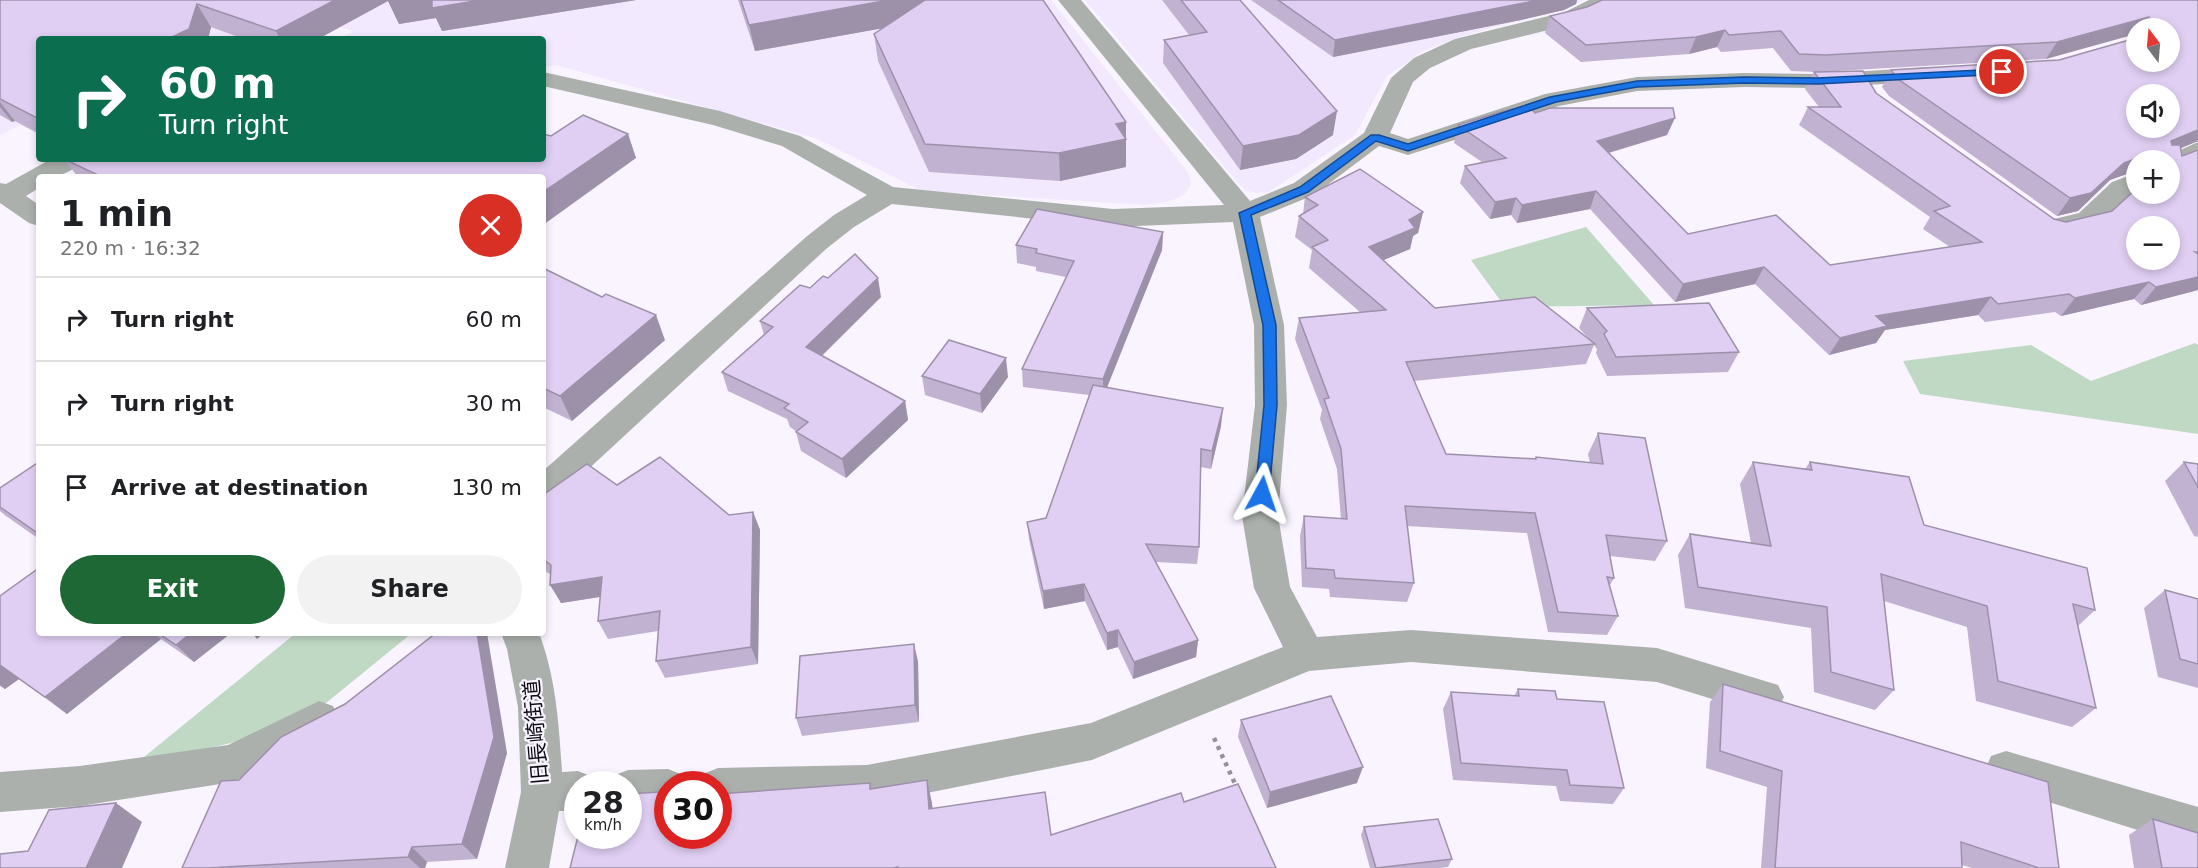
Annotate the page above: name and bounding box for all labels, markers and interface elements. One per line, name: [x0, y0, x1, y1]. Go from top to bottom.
north arrow: [2126, 18, 2180, 72]
map controls: [2126, 18, 2180, 270]
pin: [1976, 46, 2027, 97]
icon: arrive: [1985, 55, 2018, 88]
text: 60 m: [159, 59, 276, 108]
icon: right: [60, 60, 138, 138]
button: sound: [2126, 84, 2180, 138]
text: Turn right: [159, 109, 288, 140]
button: +: [2126, 150, 2180, 204]
text: 1 min: [60, 193, 173, 234]
button: close: [459, 194, 522, 257]
button: −: [2126, 216, 2180, 270]
text: 220 m · 16:32: [60, 236, 201, 260]
icon: right: [60, 303, 93, 336]
text: Turn right: [111, 307, 234, 332]
text: 60 m: [466, 307, 522, 332]
icon: right: [60, 387, 93, 420]
text: Turn right: [111, 391, 234, 416]
text: 30 m: [466, 391, 522, 416]
position arrow: [1230, 462, 1294, 526]
icon: arrive: [60, 471, 93, 504]
text: Arrive at destination: [111, 475, 368, 500]
text: 130 m: [452, 475, 522, 500]
button: Exit: [60, 555, 285, 624]
button: Share: [297, 555, 522, 624]
street label: 旧長崎街道: [519, 679, 553, 785]
speed limit sign: 30: [654, 771, 732, 849]
text: 28: [582, 785, 624, 820]
text: km/h: [584, 816, 622, 834]

